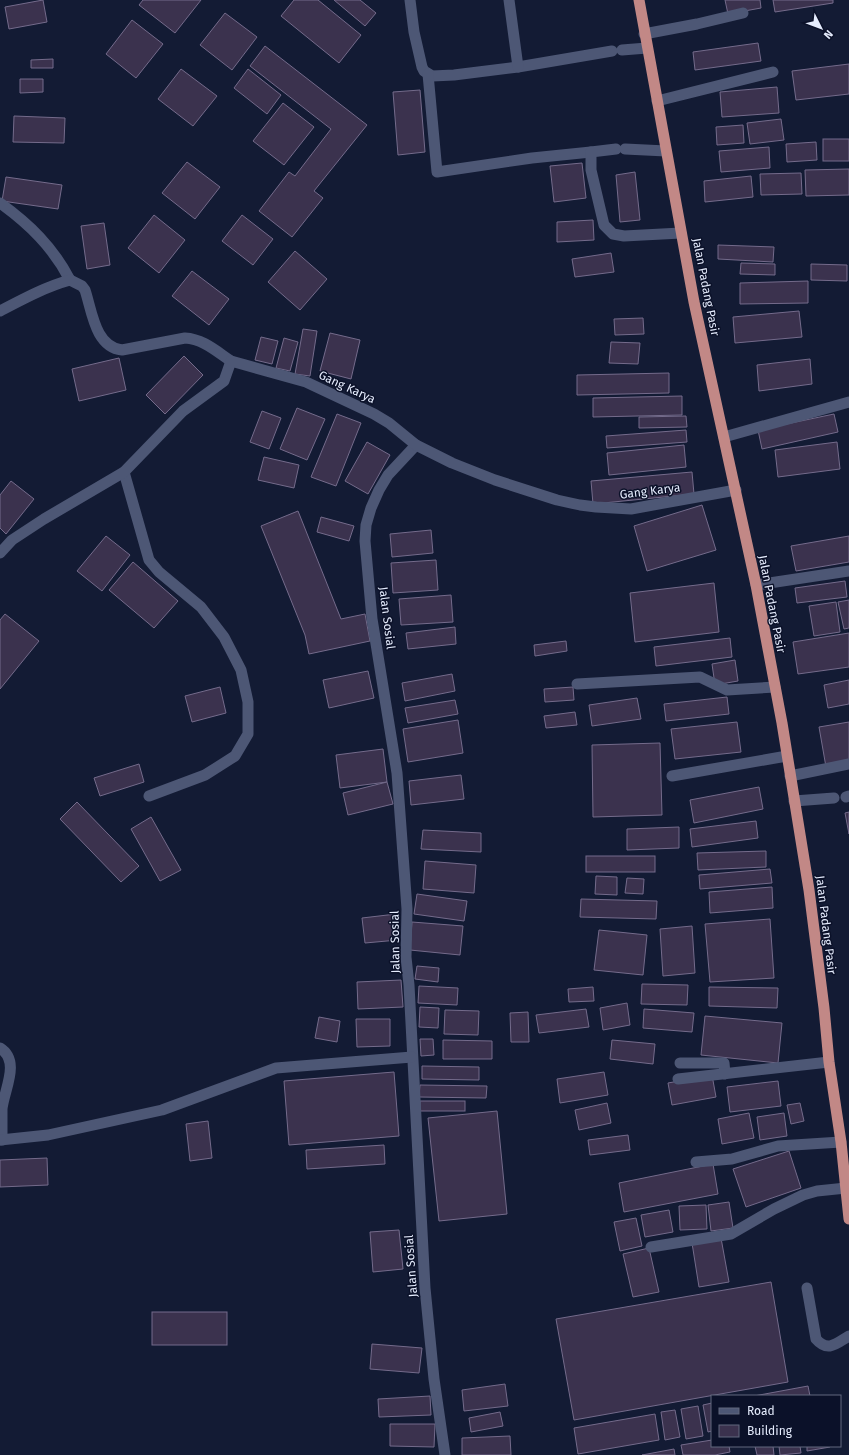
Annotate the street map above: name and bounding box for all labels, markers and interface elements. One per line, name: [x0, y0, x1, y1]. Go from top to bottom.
north arrow: [801, 8, 841, 48]
text: N: [821, 27, 835, 41]
street label: Jalan Padang Pasir: [690, 237, 722, 338]
street label: Gang Karya: [316, 368, 378, 406]
street label: Gang Karya: [619, 480, 681, 502]
street label: Jalan Padang Pasir: [756, 554, 788, 655]
street label: Jalan Sosial: [376, 586, 398, 650]
street label: Jalan Padang Pasir: [813, 875, 839, 976]
street label: Jalan Sosial: [387, 910, 403, 973]
street label: Jalan Sosial: [402, 1234, 420, 1298]
legend: [711, 1395, 841, 1447]
text: Road: [747, 1404, 775, 1418]
text: Building: [747, 1424, 793, 1438]

